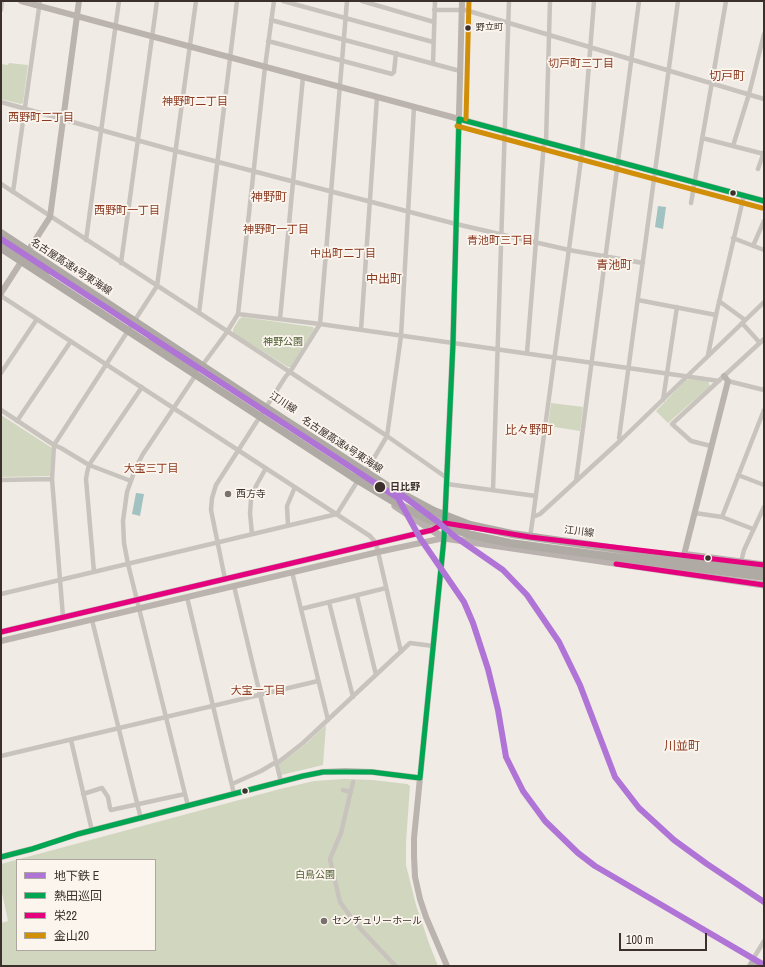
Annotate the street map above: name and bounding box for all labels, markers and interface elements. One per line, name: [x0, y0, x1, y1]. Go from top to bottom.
marker: 野立町: [463, 23, 473, 33]
place label: 野立町: [476, 23, 503, 33]
district label: 切戸町三丁目: [548, 57, 614, 71]
district label: 切戸町: [709, 70, 745, 84]
district label: 神野町二丁目: [162, 95, 228, 109]
district label: 西野町二丁目: [8, 111, 74, 125]
unlabelled marker: [728, 188, 738, 198]
district label: 神野町: [251, 191, 287, 205]
district label: 西野町一丁目: [94, 204, 160, 218]
district label: 神野町一丁目: [243, 223, 309, 237]
district label: 青池町三丁目: [467, 234, 533, 248]
street label: 名古屋高速4号東海線: [28, 236, 114, 298]
district label: 中出町二丁目: [310, 247, 376, 261]
district label: 青池町: [596, 259, 632, 273]
district label: 中出町: [366, 273, 402, 287]
park label: 神野公園: [263, 336, 303, 348]
street label: 江川線: [267, 390, 299, 416]
street label: 名古屋高速4号東海線: [299, 414, 385, 476]
district label: 比々野町: [505, 424, 553, 438]
district label: 大宝三丁目: [124, 462, 178, 476]
marker: 日比野: [373, 480, 387, 494]
place label: 日比野: [390, 481, 420, 493]
place label: 西方寺: [236, 488, 266, 500]
marker: 西方寺: [223, 489, 233, 499]
street label: 江川線: [563, 524, 595, 540]
unlabelled marker: [703, 553, 713, 563]
district label: 大宝一丁目: [231, 684, 285, 698]
district label: 川並町: [664, 740, 700, 754]
unlabelled marker: [240, 786, 250, 796]
legend: [16, 859, 156, 951]
text: 地下鉄 E: [54, 868, 99, 884]
park label: 白鳥公園: [295, 869, 335, 881]
text: 熱田巡回: [54, 888, 102, 904]
text: 栄22: [54, 908, 77, 924]
place label: センチュリーホール: [332, 915, 422, 927]
marker: センチュリーホール: [319, 916, 329, 926]
scale bar: [621, 925, 709, 951]
text: 金山20: [54, 928, 89, 944]
text: 100 m: [626, 932, 653, 948]

